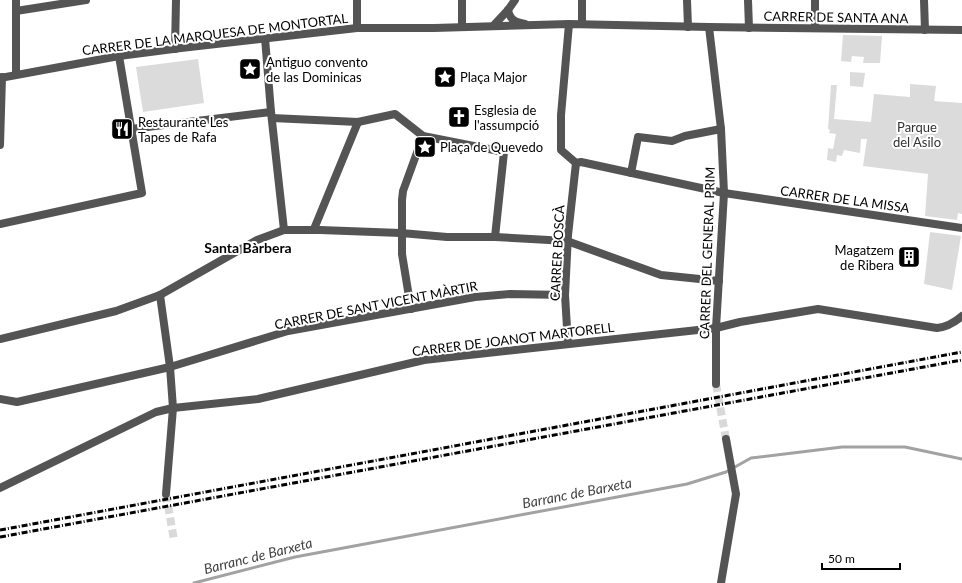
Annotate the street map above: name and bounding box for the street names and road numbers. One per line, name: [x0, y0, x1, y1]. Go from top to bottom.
street label: CARRER DE SANTA ANA: [764, 8, 909, 26]
street label: CARRER DE LA MARQUESA DE MONTORTAL: [81, 10, 349, 58]
street label: CARRER DEL GENERAL PRIM: [696, 167, 718, 339]
street label: CARRER DE LA MISSA: [779, 182, 911, 216]
street label: CARRER BOSCÀ: [546, 204, 568, 301]
street label: CARRER DE SANT VICENT MÀRTIR: [273, 277, 480, 333]
street label: CARRER DE JOANOT MARTORELL: [411, 319, 615, 359]

